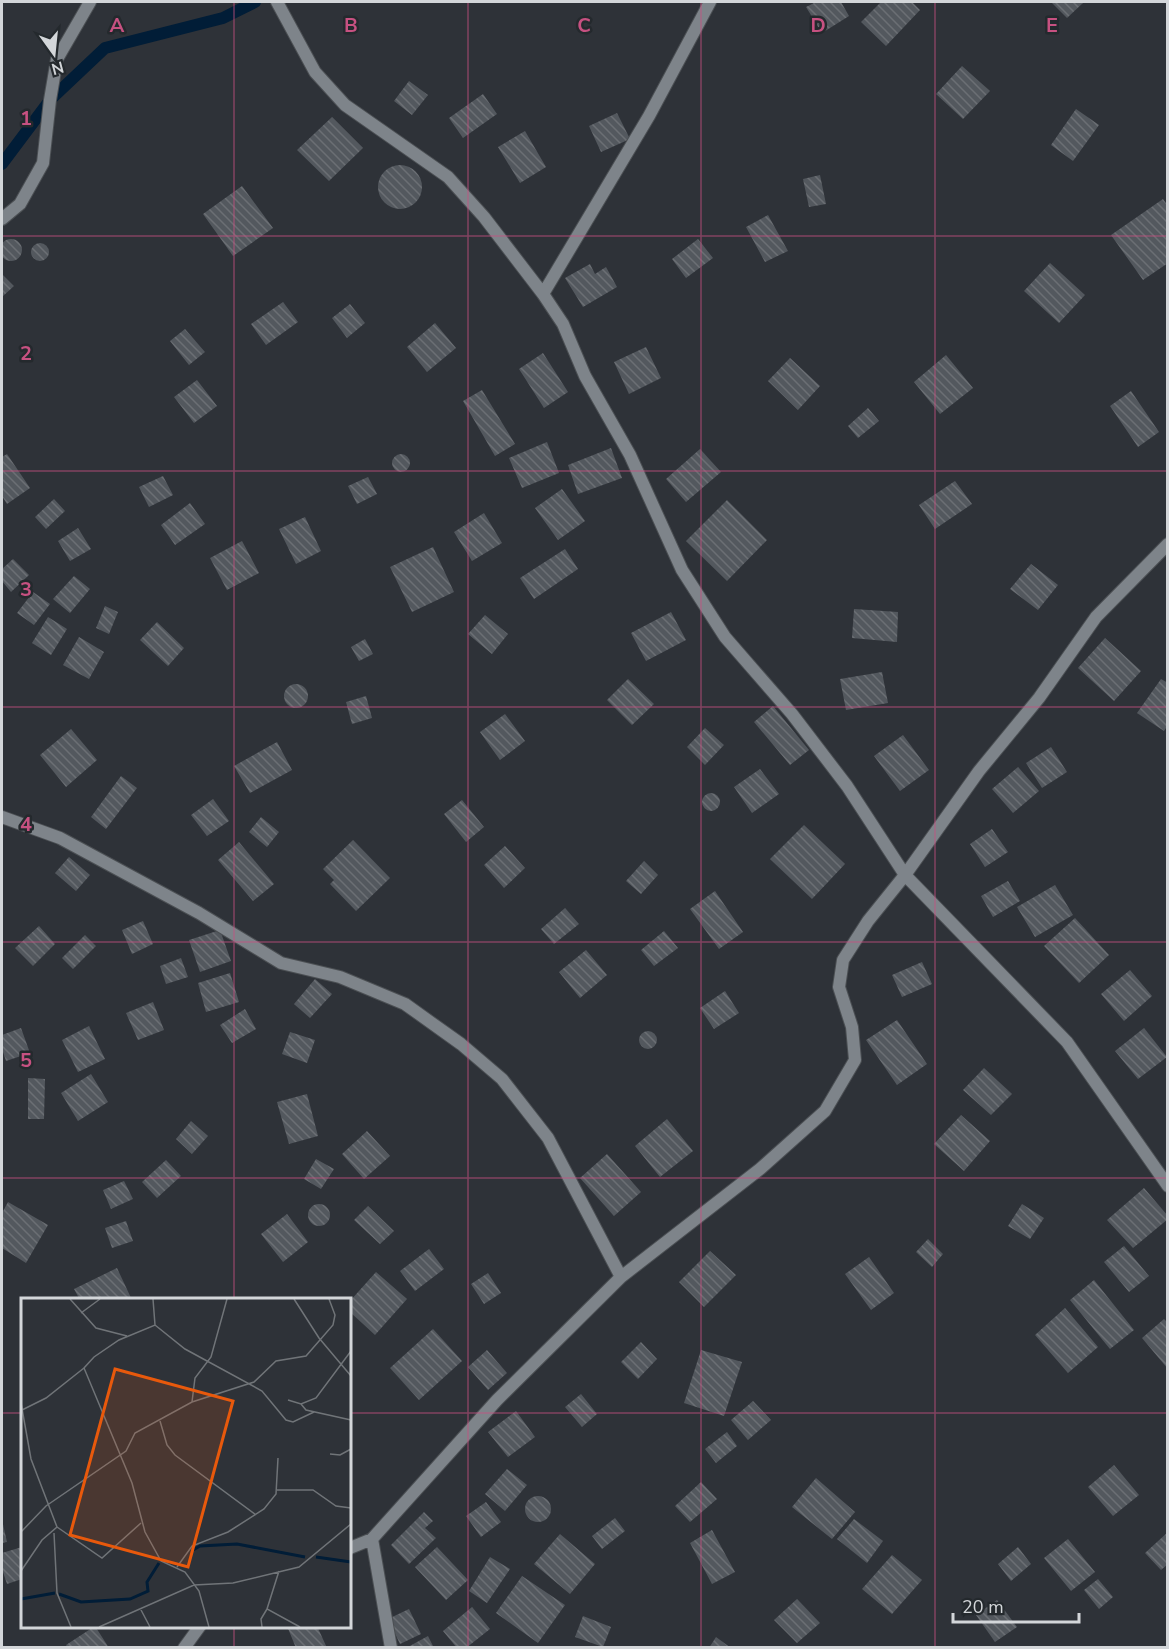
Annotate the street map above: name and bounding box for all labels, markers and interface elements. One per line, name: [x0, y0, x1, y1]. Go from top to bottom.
text: A: [110, 12, 125, 39]
text: B: [344, 12, 358, 39]
text: C: [577, 12, 591, 39]
text: D: [810, 12, 826, 39]
text: E: [1046, 12, 1058, 39]
north arrow: [24, 24, 84, 84]
text: N: [49, 55, 66, 80]
text: 1: [20, 105, 32, 132]
text: 2: [20, 340, 32, 367]
text: 3: [20, 576, 32, 603]
text: 4: [20, 811, 32, 838]
text: 5: [20, 1047, 32, 1074]
inset map: [21, 1298, 351, 1628]
scale bar: [953, 1586, 1079, 1624]
text: 20 m: [962, 1595, 1004, 1619]

